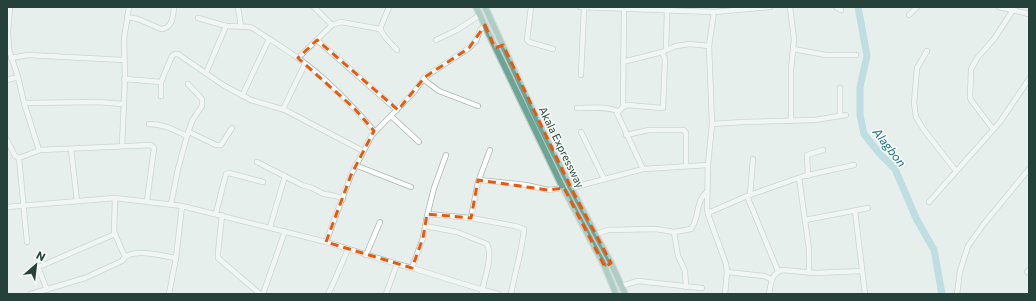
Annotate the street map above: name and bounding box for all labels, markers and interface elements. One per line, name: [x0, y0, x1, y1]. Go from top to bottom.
street label: Akala Expressway: [537, 104, 587, 190]
water label: Alagbon: [870, 124, 910, 169]
north arrow: [16, 245, 56, 285]
text: N: [34, 248, 48, 263]

